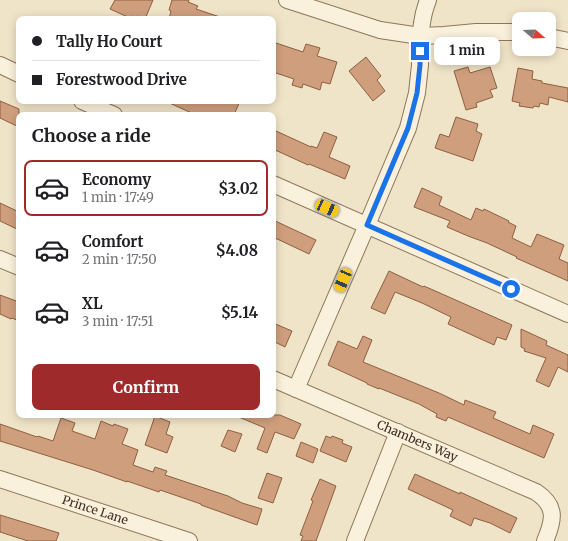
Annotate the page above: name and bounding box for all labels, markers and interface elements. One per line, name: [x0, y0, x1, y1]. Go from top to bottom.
north arrow: [512, 12, 556, 56]
map controls: [512, 12, 556, 56]
text: Tally Ho Court: [56, 32, 163, 51]
callout: 1 min: [434, 37, 500, 65]
route end: [411, 42, 429, 60]
text: 1 min: [449, 42, 485, 59]
text: Forestwood Drive: [56, 70, 187, 89]
text: Choose a ride: [32, 124, 151, 147]
icon: car: [34, 170, 70, 206]
text: Economy: [82, 170, 151, 189]
text: $3.02: [218, 179, 258, 198]
text: 1 min · 17:49: [82, 189, 154, 206]
car: [314, 198, 340, 218]
icon: car: [34, 232, 70, 268]
text: Comfort: [82, 232, 143, 251]
text: $4.08: [216, 241, 258, 260]
text: 2 min · 17:50: [82, 251, 157, 268]
car: [333, 267, 353, 293]
route start: [502, 280, 520, 298]
icon: car: [34, 294, 70, 330]
text: XL: [82, 294, 103, 313]
text: $5.14: [221, 303, 258, 322]
text: 3 min · 17:51: [82, 313, 154, 330]
button: Confirm: [32, 364, 260, 410]
street label: Chambers Way: [375, 417, 460, 464]
street label: Prince Lane: [60, 492, 130, 528]

